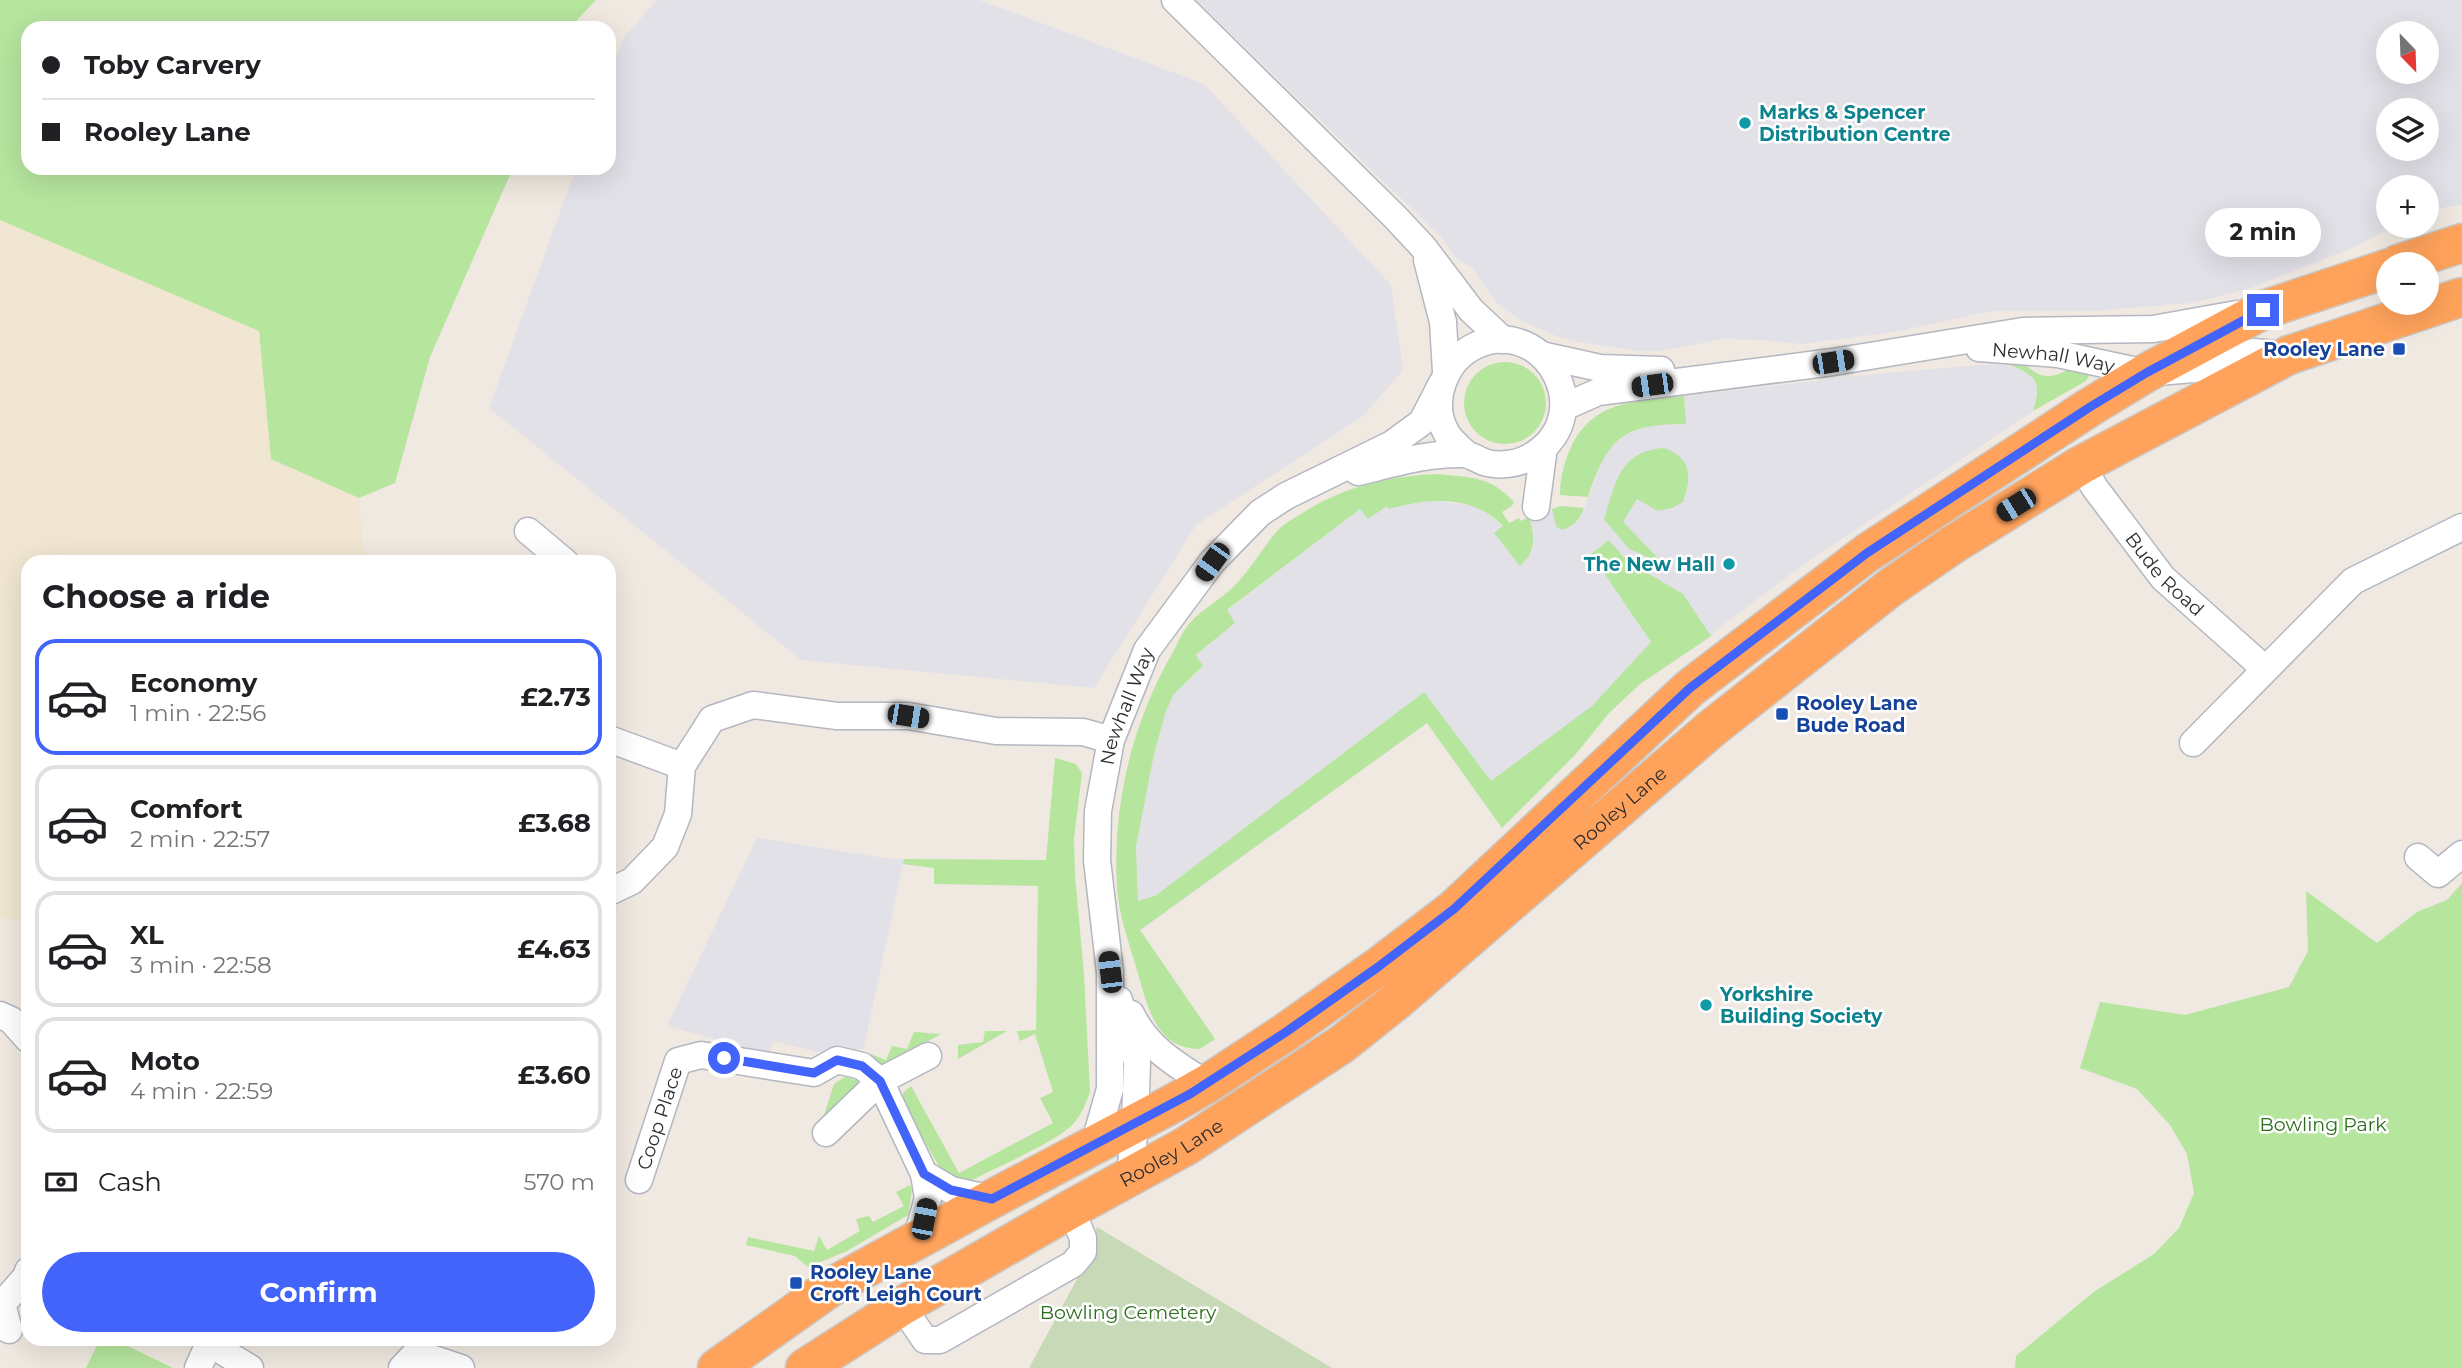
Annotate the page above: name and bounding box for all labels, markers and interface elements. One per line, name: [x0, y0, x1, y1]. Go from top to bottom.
north arrow: [2376, 21, 2440, 84]
map controls: [2376, 21, 2439, 315]
text: Toby Carvery: [84, 49, 261, 81]
button: layers: [2376, 98, 2439, 161]
place label: Marks & Spencer Distribution Centre: [1759, 101, 1951, 146]
marker: Marks & Spencer Distribution Centre: [1737, 115, 1753, 131]
text: Rooley Lane: [84, 116, 251, 148]
button: +: [2376, 175, 2439, 238]
callout: 2 min: [2205, 208, 2321, 258]
text: 2 min: [2229, 218, 2297, 246]
button: −: [2376, 252, 2439, 315]
route end: [2247, 294, 2279, 326]
street label: Newhall Way: [1991, 338, 2117, 378]
place label: Rooley Lane: [2263, 338, 2385, 361]
marker: Rooley Lane: [2391, 341, 2407, 357]
car: [1811, 348, 1856, 376]
car: [1630, 372, 1675, 398]
car: [1993, 485, 2040, 525]
street label: Bude Road: [2120, 528, 2209, 621]
car: [1192, 539, 1233, 585]
place label: The New Hall: [1584, 553, 1715, 576]
marker: The New Hall: [1721, 556, 1737, 572]
text: Choose a ride: [42, 577, 270, 616]
street label: Newhall Way: [1096, 644, 1159, 767]
icon: car: [46, 666, 109, 729]
text: Economy: [130, 667, 257, 699]
text: £2.73: [521, 681, 591, 713]
place label: Rooley Lane Bude Road: [1796, 692, 1918, 737]
text: 1 min · 22:56: [130, 699, 266, 727]
car: [886, 702, 931, 730]
marker: Rooley Lane Bude Road: [1774, 706, 1790, 722]
street label: Rooley Lane: [1568, 762, 1671, 855]
icon: car: [46, 792, 109, 855]
text: Comfort: [130, 793, 242, 825]
text: £3.68: [518, 807, 591, 839]
text: 2 min · 22:57: [130, 825, 270, 853]
icon: car: [46, 918, 109, 981]
text: XL: [130, 919, 164, 951]
text: £4.63: [517, 933, 591, 965]
car: [1098, 950, 1123, 994]
text: 3 min · 22:58: [130, 951, 272, 979]
place label: Yorkshire Building Society: [1719, 983, 1883, 1028]
marker: Yorkshire Building Society: [1698, 997, 1714, 1013]
route start: [708, 1042, 740, 1074]
icon: car: [46, 1044, 109, 1107]
text: Moto: [130, 1045, 200, 1077]
text: £3.60: [518, 1059, 591, 1091]
street label: Coop Place: [632, 1064, 687, 1173]
text: 4 min · 22:59: [130, 1077, 273, 1105]
park label: Bowling Park: [2259, 1113, 2387, 1136]
street label: Rooley Lane: [1116, 1114, 1228, 1192]
icon: cash: [42, 1163, 80, 1201]
text: Cash: [98, 1166, 162, 1198]
text: 570 m: [524, 1168, 595, 1196]
car: [910, 1196, 939, 1242]
button: Confirm: [42, 1252, 595, 1332]
place label: Rooley Lane Croft Leigh Court: [810, 1261, 982, 1306]
marker: Rooley Lane Croft Leigh Court: [788, 1275, 804, 1291]
park label: Bowling Cemetery: [1040, 1301, 1217, 1324]

